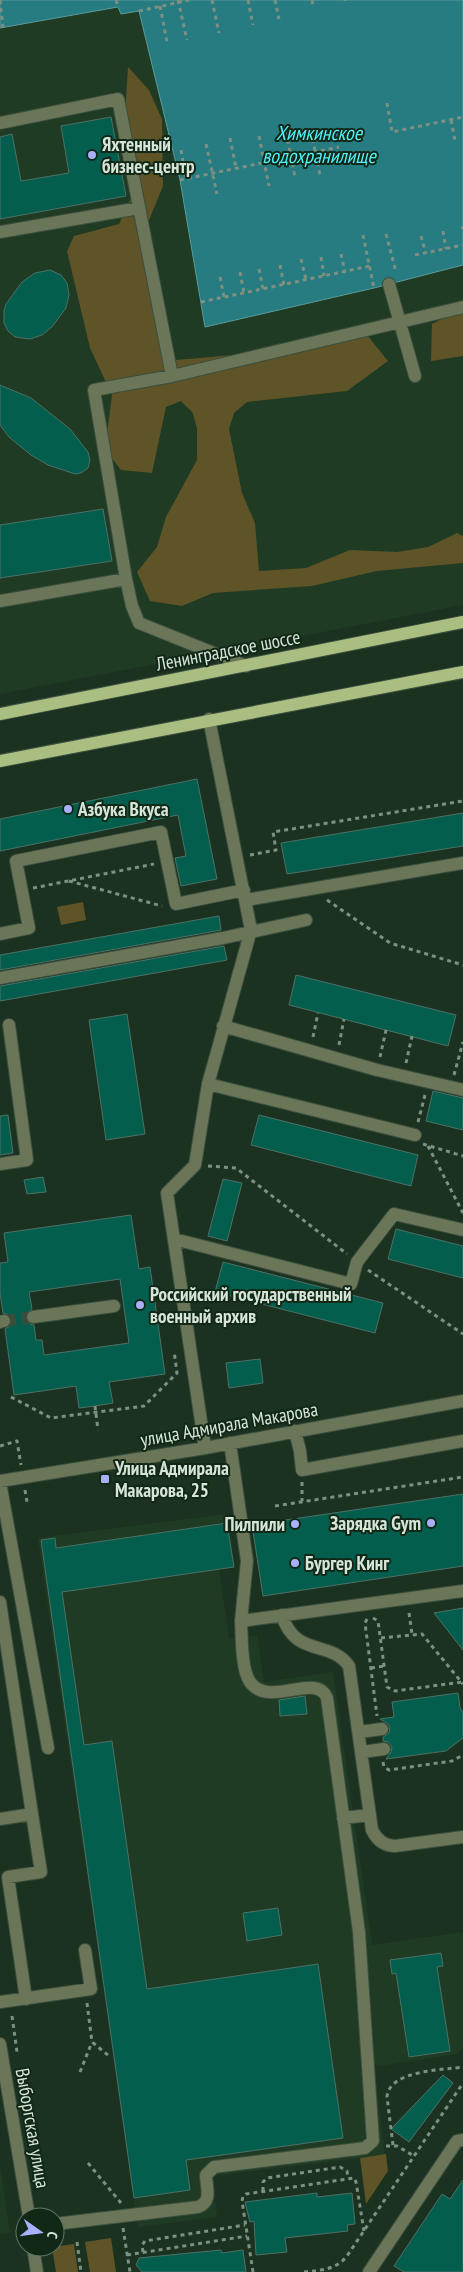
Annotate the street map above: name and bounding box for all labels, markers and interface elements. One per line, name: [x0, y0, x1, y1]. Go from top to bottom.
water label: Химкинское водохранилище: [262, 120, 378, 169]
place label: Яхтенный бизнес-центр: [102, 132, 195, 178]
marker: Яхтенный бизнес-центр: [86, 149, 98, 161]
street label: Ленинградское шоссе: [153, 624, 302, 676]
place label: Азбука Вкуса: [77, 797, 169, 821]
marker: Азбука Вкуса: [62, 803, 74, 815]
place label: Российский государственный военный архив: [150, 1282, 352, 1328]
marker: Российский государственный военный архив: [134, 1299, 146, 1311]
street label: улица Адмирала Макарова: [139, 1397, 319, 1451]
place label: Улица Адмирала Макарова, 25: [114, 1456, 229, 1502]
marker: Улица Адмирала Макарова, 25: [99, 1473, 111, 1485]
place label: Зарядка Gym: [330, 1511, 421, 1535]
place label: Пилпили: [225, 1512, 285, 1536]
marker: Зарядка Gym: [425, 1517, 437, 1529]
marker: Пилпили: [289, 1518, 301, 1530]
place label: Бургер Кинг: [305, 1551, 389, 1575]
marker: Бургер Кинг: [289, 1557, 301, 1569]
street label: Выборгская улица: [11, 2066, 55, 2190]
north arrow: [15, 2207, 65, 2257]
text: С: [43, 2230, 62, 2241]

